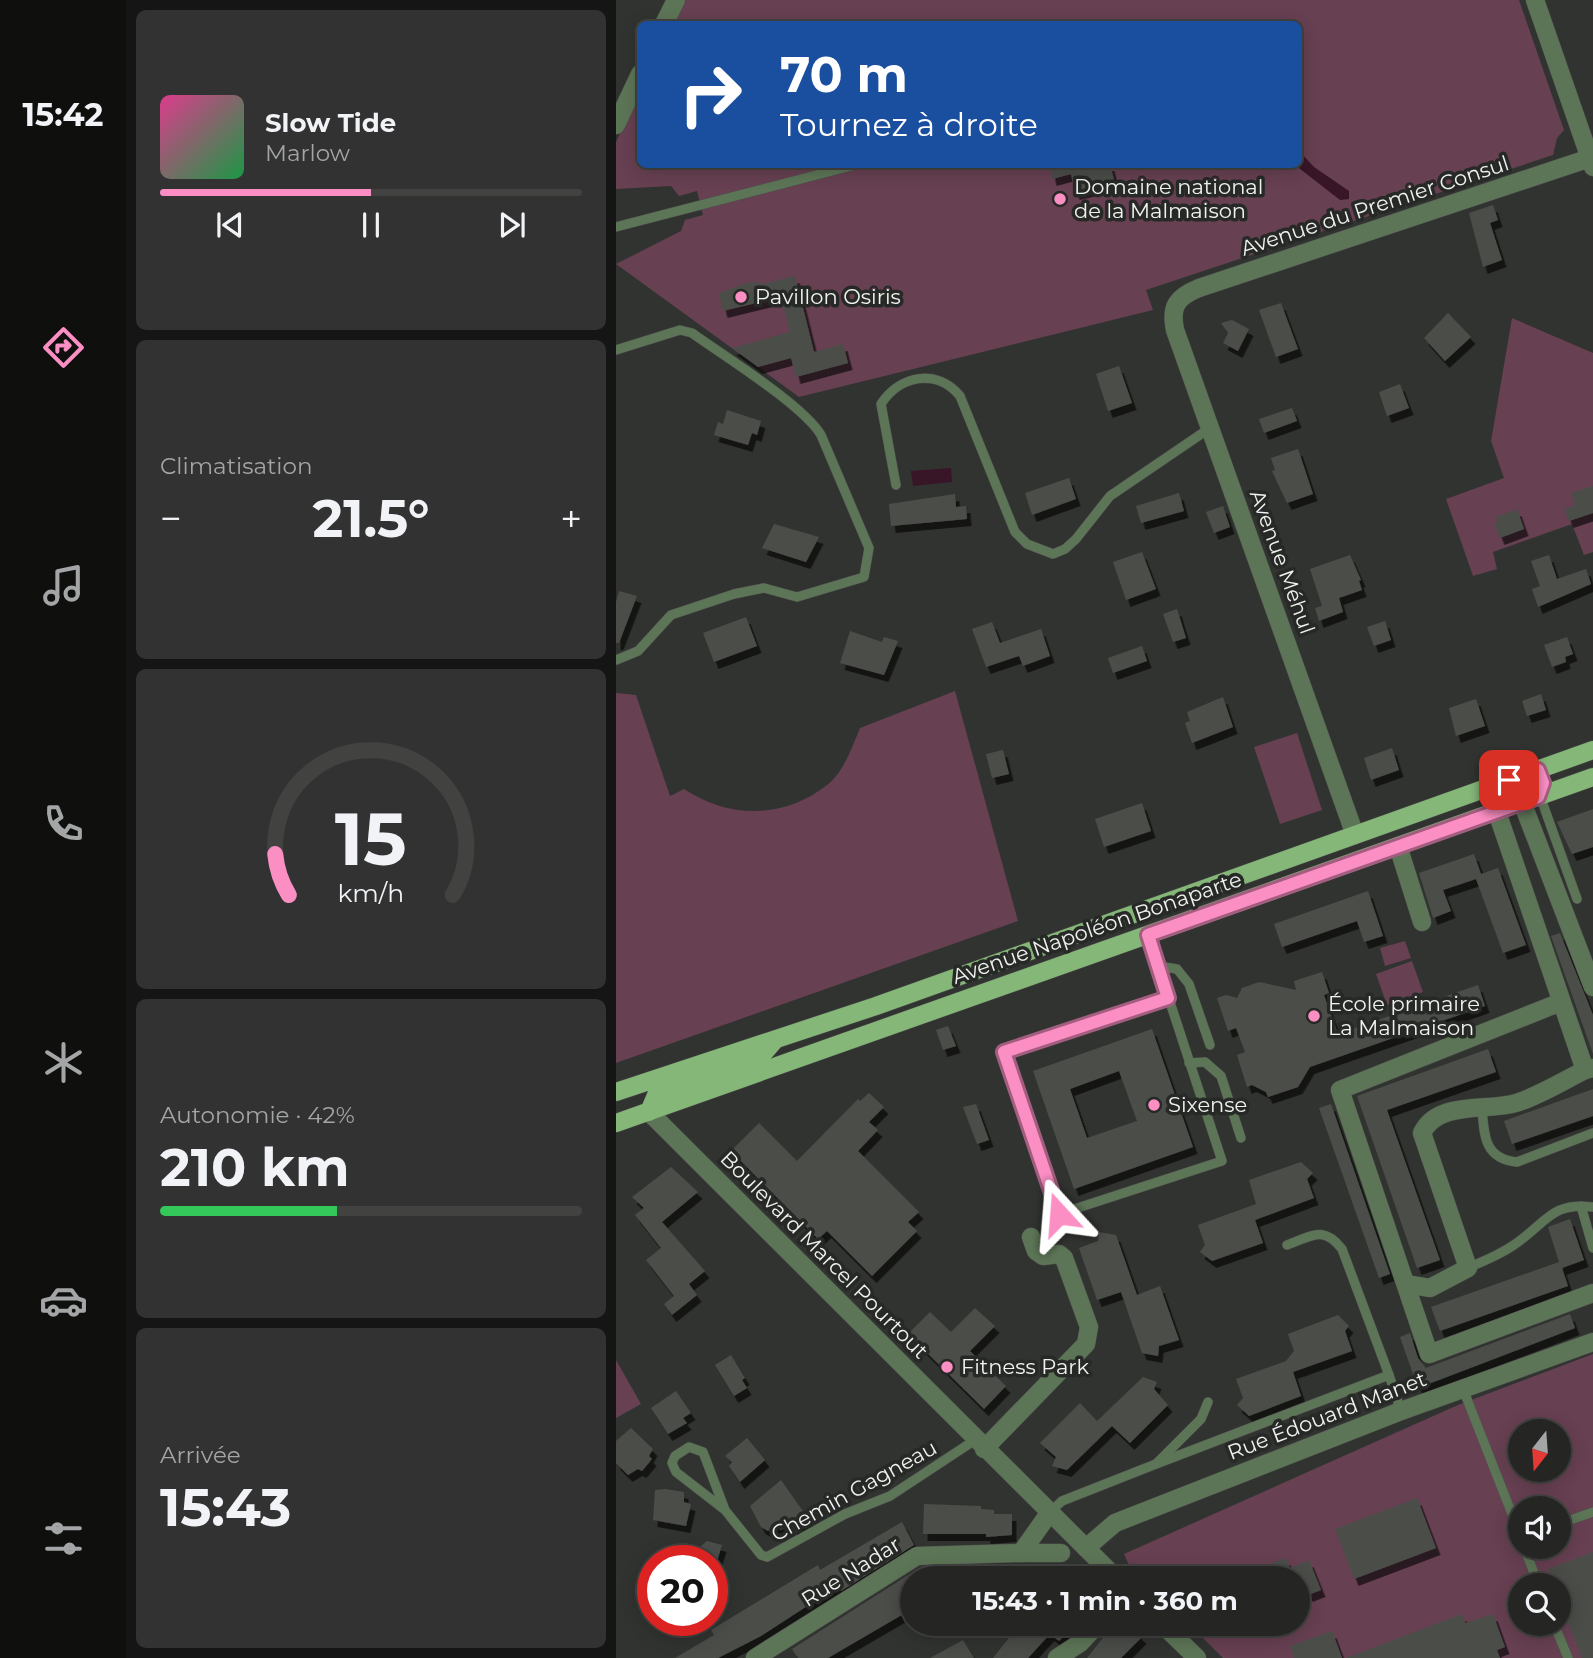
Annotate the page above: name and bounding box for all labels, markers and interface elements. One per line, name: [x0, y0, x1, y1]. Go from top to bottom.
text: 70 m: [780, 45, 908, 104]
icon: right: [665, 49, 756, 140]
text: 15:42: [23, 95, 103, 134]
text: Tournez à droite: [780, 105, 1038, 144]
text: Slow Tide: [265, 107, 396, 139]
text: Marlow: [265, 139, 350, 167]
street label: Avenue du Premier Consul: [1238, 150, 1512, 261]
place label: Domaine national de la Malmaison: [1074, 174, 1263, 223]
marker: Domaine national de la Malmaison: [1052, 191, 1068, 207]
icon: previous: [211, 206, 249, 244]
icon: pause: [352, 206, 390, 244]
icon: next: [493, 206, 531, 244]
place label: Pavillon Osiris: [755, 284, 901, 309]
marker: Pavillon Osiris: [733, 289, 749, 305]
icon: directions: [39, 323, 88, 372]
text: Climatisation: [160, 452, 312, 480]
street label: Avenue Méhul: [1245, 486, 1320, 637]
text: 21.5°: [312, 487, 430, 550]
text: −: [160, 495, 182, 542]
text: +: [560, 495, 582, 542]
icon: music: [39, 561, 88, 610]
pin: [1479, 750, 1539, 810]
icon: arrive: [1490, 761, 1528, 799]
text: 15: [335, 795, 407, 883]
icon: phone: [39, 799, 88, 848]
street label: Avenue Napoléon Bonaparte: [949, 866, 1245, 989]
text: km/h: [338, 878, 404, 908]
place label: École primaire La Malmaison: [1328, 991, 1480, 1040]
marker: École primaire La Malmaison: [1306, 1008, 1322, 1024]
icon: climate: [39, 1038, 88, 1087]
place label: Sixense: [1168, 1092, 1247, 1117]
marker: Sixense: [1146, 1097, 1162, 1113]
text: Autonomie · 42%: [160, 1101, 355, 1129]
text: 210 km: [160, 1136, 350, 1199]
street label: Boulevard Marcel Pourtout: [715, 1146, 933, 1364]
position arrow: [1022, 1177, 1096, 1251]
icon: car: [39, 1276, 88, 1325]
place label: Fitness Park: [961, 1354, 1090, 1379]
marker: Fitness Park: [939, 1359, 955, 1375]
street label: Rue Édouard Manet: [1224, 1366, 1430, 1465]
north arrow: [1508, 1419, 1572, 1482]
map controls: [1508, 1419, 1571, 1636]
street label: Chemin Gagneau: [767, 1435, 941, 1546]
text: Arrivée: [160, 1441, 241, 1469]
text: 15:43: [160, 1476, 291, 1539]
button: sound: [1508, 1496, 1571, 1559]
icon: filters: [39, 1514, 88, 1563]
street label: Rue Nadar: [797, 1531, 905, 1612]
speed limit sign: 20: [637, 1545, 728, 1636]
button: search: [1508, 1573, 1571, 1636]
text: 15:43 · 1 min · 360 m: [972, 1585, 1238, 1617]

